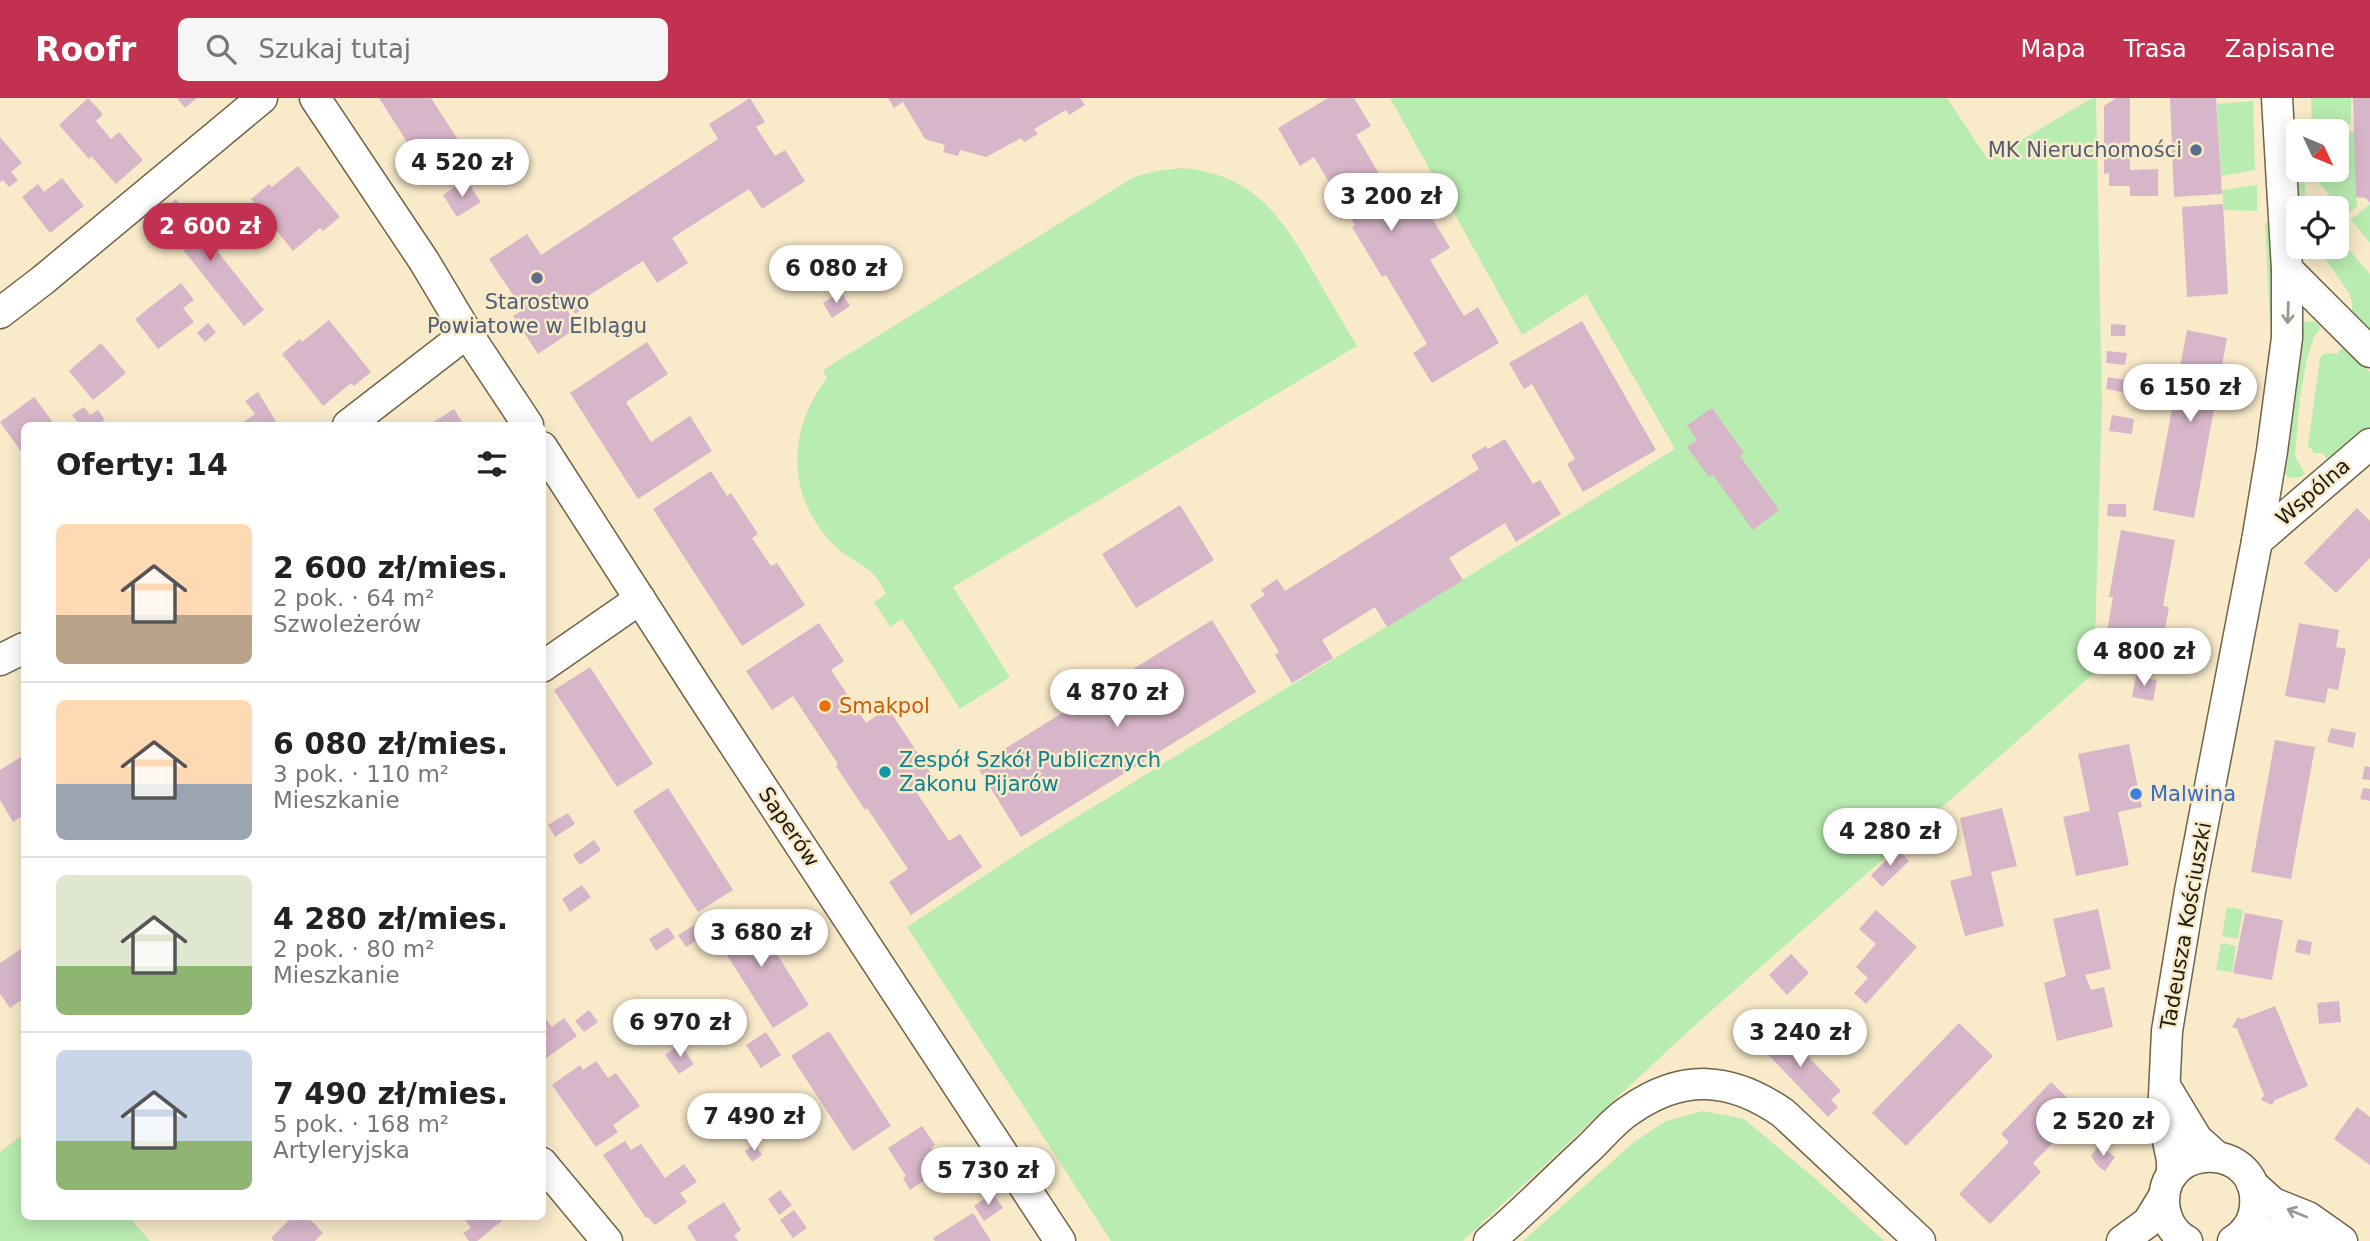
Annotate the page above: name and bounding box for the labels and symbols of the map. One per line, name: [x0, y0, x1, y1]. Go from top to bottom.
north arrow: [2286, 119, 2348, 182]
place label: MK Nieruchomości: [1988, 138, 2182, 162]
pin: 4 520 zł: [390, 140, 534, 199]
marker: MK Nieruchomości: [2188, 142, 2204, 158]
pin: 3 200 zł: [1319, 174, 1463, 233]
pin: 2 600 zł: [138, 204, 282, 263]
pin: 6 080 zł: [764, 246, 908, 305]
marker: Starostwo Powiatowe w Elblągu: [529, 270, 545, 286]
place label: Starostwo Powiatowe w Elblągu: [427, 290, 647, 338]
one-way arrow: [2281, 301, 2294, 324]
pin: 6 150 zł: [2118, 364, 2262, 424]
street label: Wspólna: [2271, 453, 2355, 531]
pin: 4 800 zł: [2072, 628, 2216, 688]
pin: 4 870 zł: [1045, 670, 1189, 729]
place label: Smakpol: [839, 694, 930, 718]
marker: Smakpol: [817, 698, 833, 714]
place label: Zespół Szkół Publicznych Zakonu Pijarów: [899, 748, 1161, 796]
marker: Zespół Szkół Publicznych Zakonu Pijarów: [877, 764, 893, 780]
place label: Malwina: [2150, 782, 2236, 806]
street label: Saperów: [754, 783, 824, 871]
marker: Malwina: [2128, 786, 2144, 802]
pin: 4 280 zł: [1818, 808, 1962, 868]
street label: Tadeusza Kościuszki: [2156, 820, 2216, 1033]
pin: 3 680 zł: [689, 910, 833, 969]
pin: 6 970 zł: [608, 1000, 752, 1059]
pin: 3 240 zł: [1728, 1010, 1872, 1069]
pin: 7 490 zł: [682, 1094, 826, 1153]
pin: 2 520 zł: [2031, 1098, 2175, 1158]
pin: 5 730 zł: [916, 1148, 1060, 1207]
one-way arrow: [2286, 1205, 2308, 1218]

